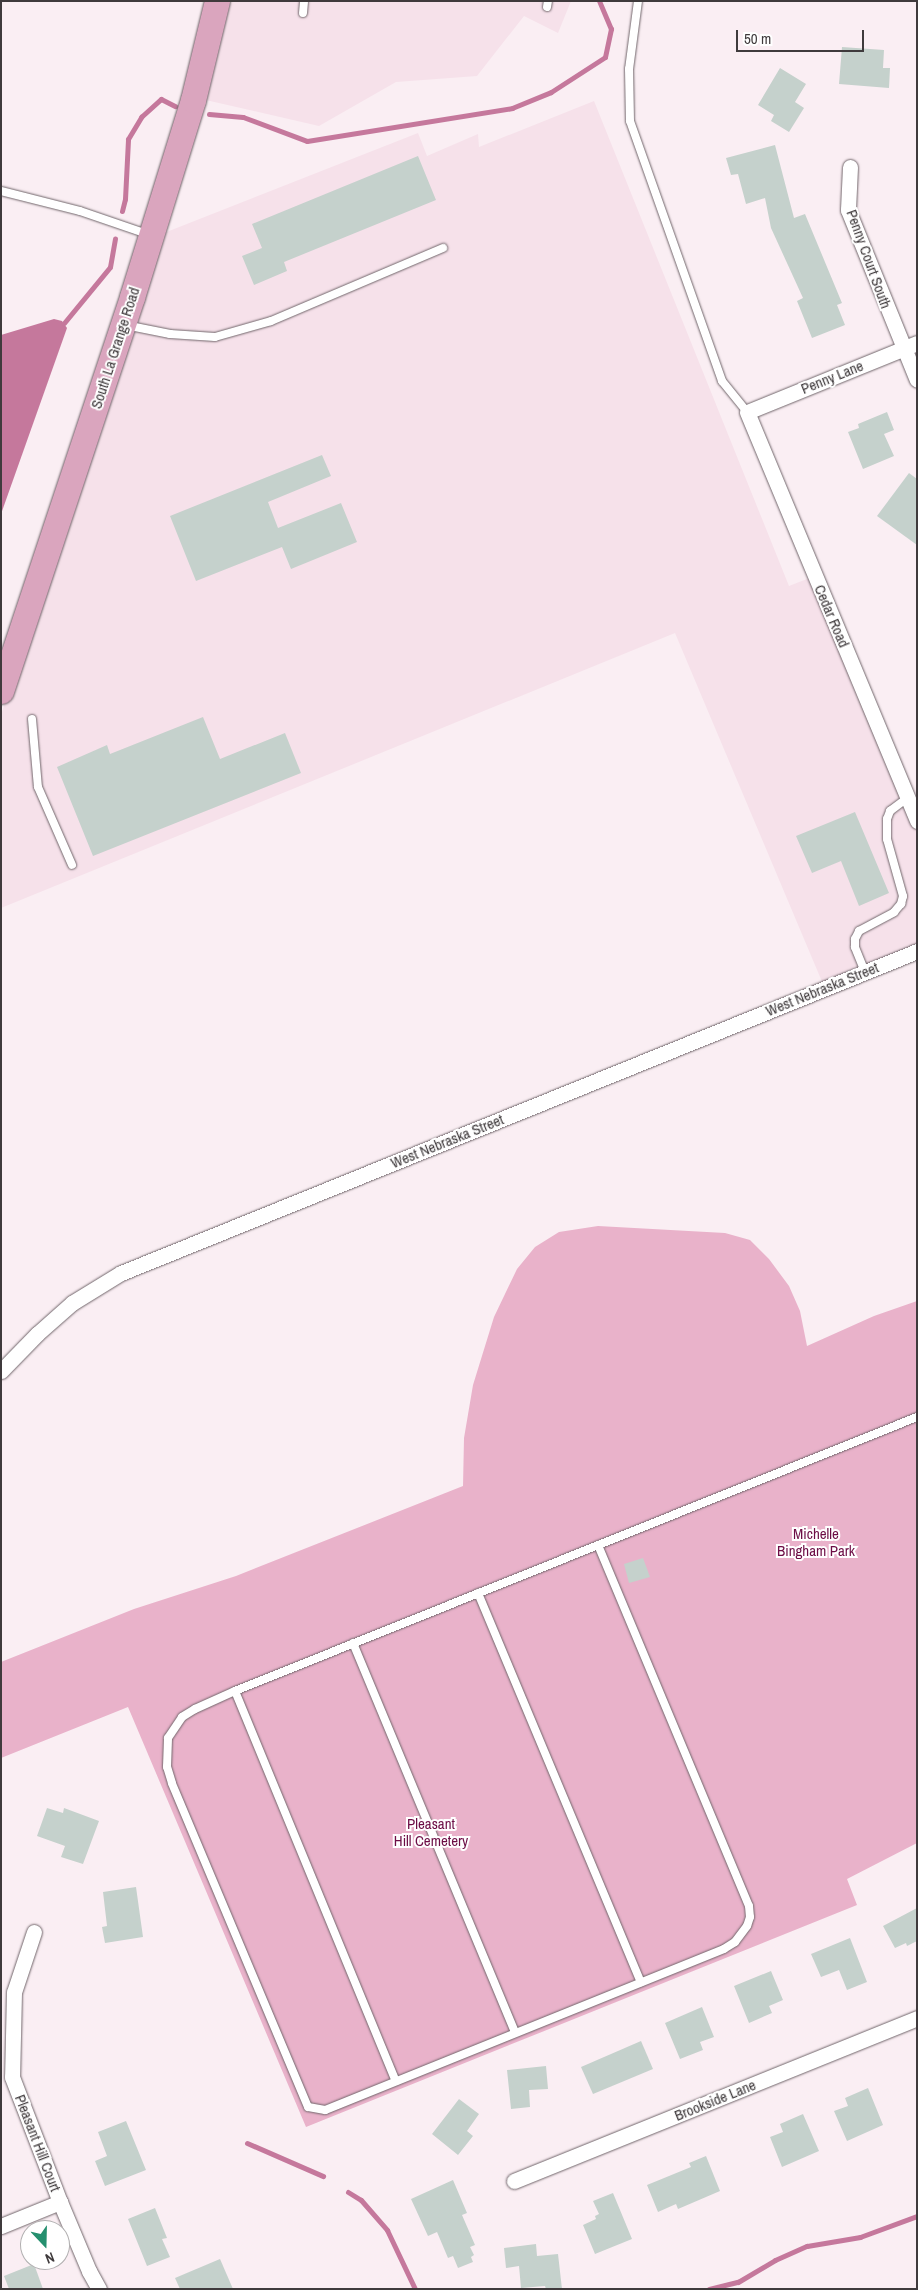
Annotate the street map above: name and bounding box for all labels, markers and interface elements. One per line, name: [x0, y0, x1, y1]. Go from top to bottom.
scale bar: [738, 20, 866, 52]
text: 50 m: [744, 28, 771, 49]
street label: Penny Court South: [843, 207, 895, 311]
street label: South La Grange Road: [87, 285, 143, 411]
street label: Penny Lane: [798, 356, 866, 398]
street label: Cedar Road: [811, 582, 853, 650]
street label: West Nebraska Street: [763, 958, 881, 1020]
street label: West Nebraska Street: [388, 1110, 506, 1172]
park label: Michelle Bingham Park: [777, 1524, 855, 1559]
park label: Pleasant Hill Cemetery: [394, 1814, 468, 1849]
street label: Brookside Lane: [672, 2076, 758, 2124]
street label: Pleasant Hill Court: [11, 2092, 65, 2194]
north arrow: [20, 2220, 70, 2270]
text: N: [43, 2248, 57, 2268]

